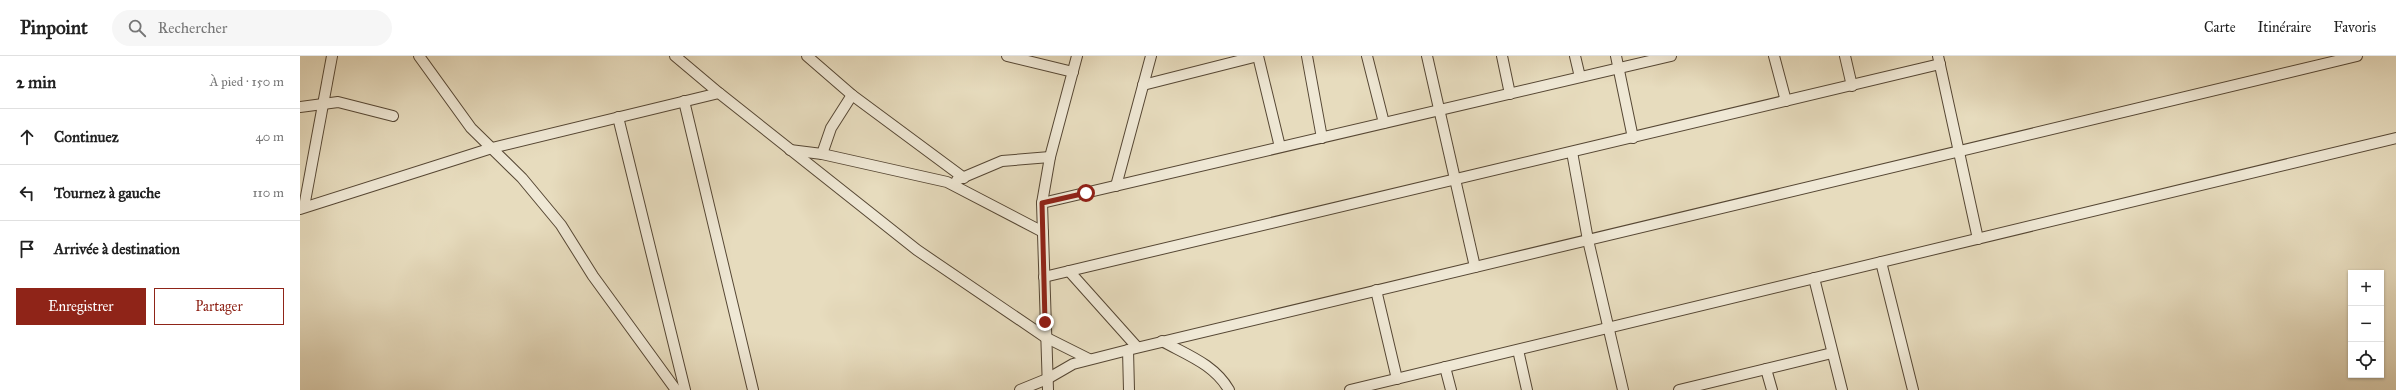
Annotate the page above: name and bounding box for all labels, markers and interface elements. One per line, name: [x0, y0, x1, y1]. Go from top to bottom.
search box: [112, 10, 392, 46]
text: Pinpoint: [20, 16, 88, 39]
icon: search: [126, 17, 148, 39]
text: Rechercher: [158, 19, 227, 37]
text: Carte: [2204, 19, 2236, 36]
text: Itinéraire: [2258, 19, 2311, 36]
text: Favoris: [2333, 19, 2376, 36]
text: 2 min: [16, 72, 56, 93]
text: À pied · 150 m: [210, 74, 284, 90]
icon: ahead: [16, 126, 38, 148]
text: Continuez: [54, 128, 119, 146]
text: 40 m: [255, 129, 284, 145]
icon: left: [16, 182, 38, 204]
text: Tournez à gauche: [54, 184, 161, 202]
route start: [1077, 184, 1095, 202]
text: 110 m: [252, 185, 284, 201]
icon: arrive: [16, 238, 38, 260]
text: Arrivée à destination: [54, 240, 180, 258]
map controls: [2348, 270, 2384, 378]
button: +: [2348, 270, 2384, 306]
button: Enregistrer: [16, 288, 146, 325]
button: Partager: [154, 288, 284, 325]
button: −: [2348, 306, 2384, 342]
route end: [1036, 313, 1054, 331]
button: locate: [2348, 342, 2384, 378]

